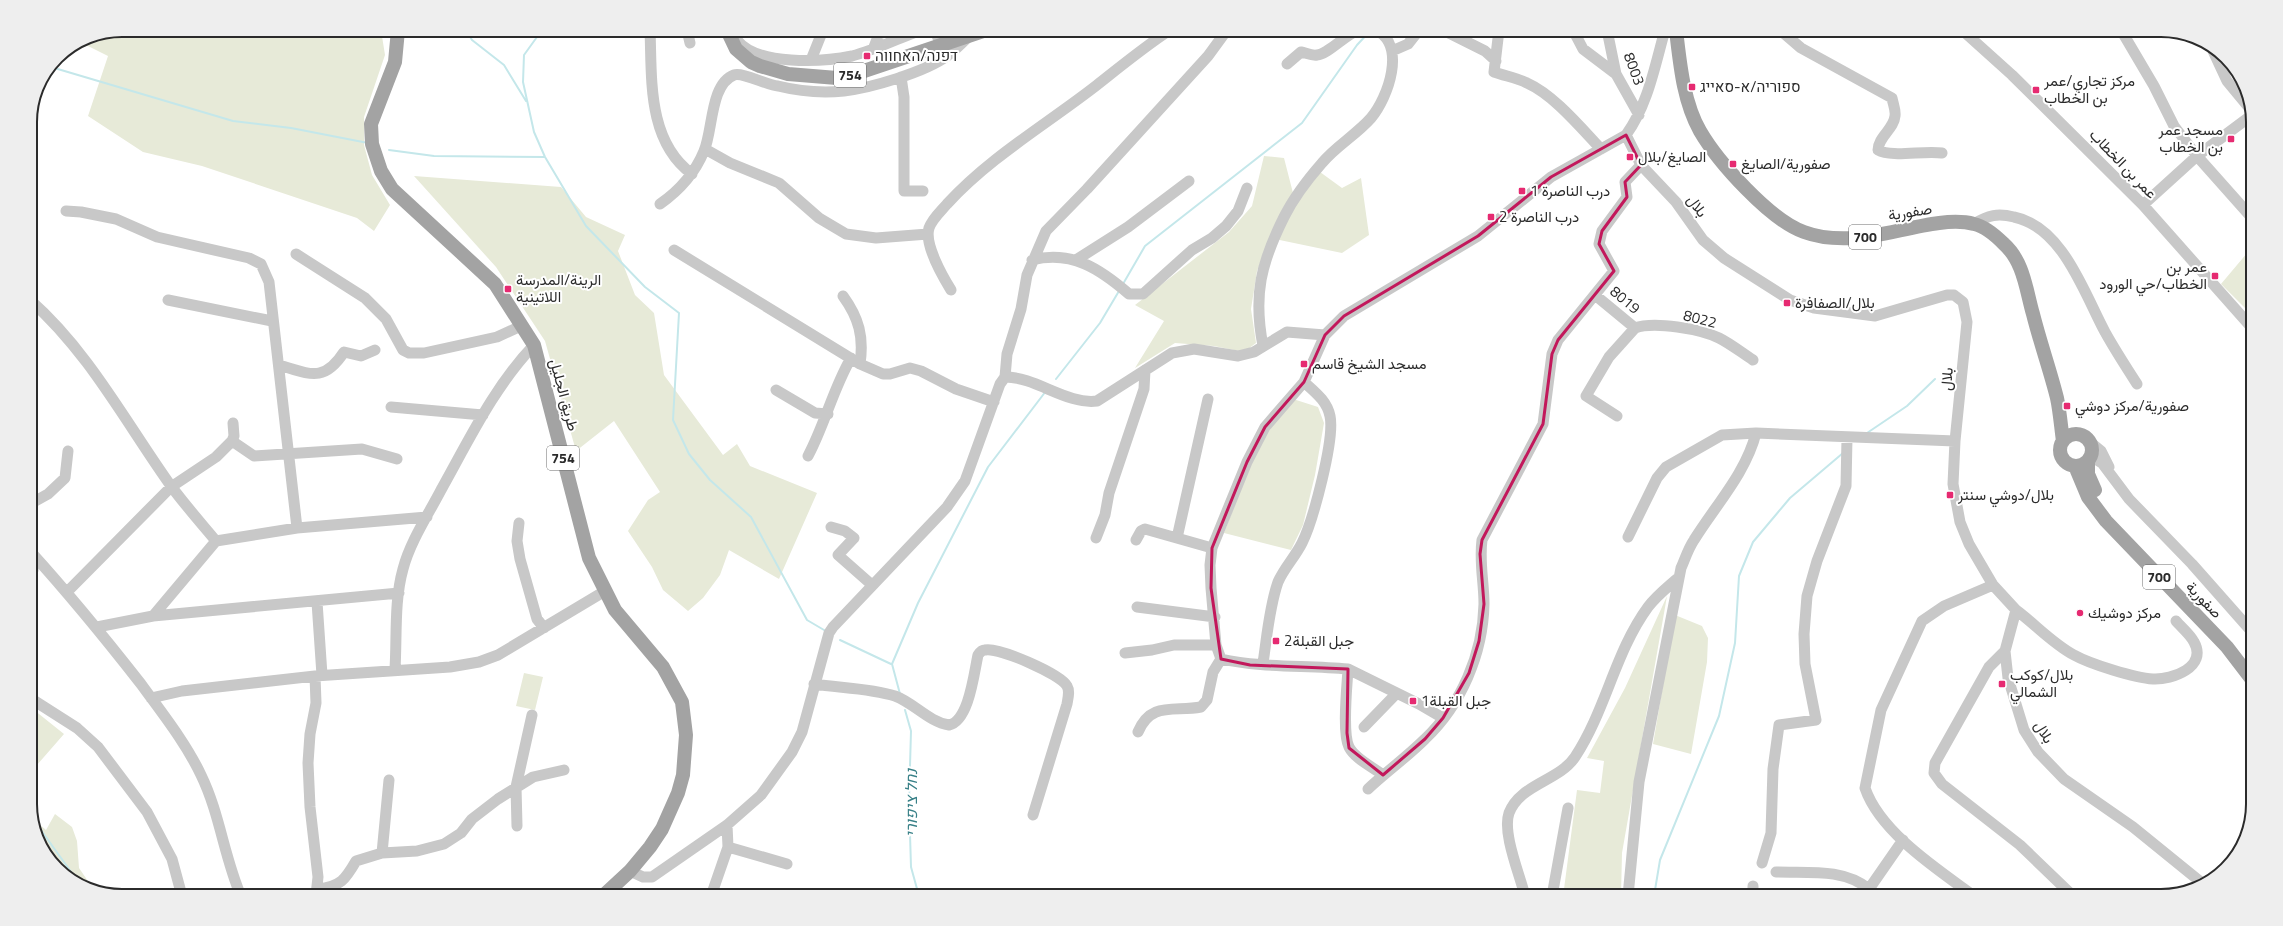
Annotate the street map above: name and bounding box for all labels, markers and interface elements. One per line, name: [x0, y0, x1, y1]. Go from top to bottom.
place label: דפנה/האחווה: [875, 44, 958, 67]
street label: 8003: [1618, 49, 1651, 89]
marker: דפנה/האחווה: [862, 51, 872, 61]
road number: 754: [834, 63, 866, 87]
place label: مركز تجاري/عمر بن الخطاب: [2043, 69, 2135, 109]
place label: ספוריה/א-סאייג: [1700, 75, 1801, 98]
marker: ספוריה/א-סאייג: [1687, 82, 1697, 92]
marker: مركز تجاري/عمر بن الخطاب: [2031, 85, 2041, 95]
place label: مسجد عمر بن الخطاب: [2158, 118, 2223, 158]
street label: عمر بن الخطاب: [2084, 124, 2163, 204]
marker: مسجد عمر بن الخطاب: [2226, 134, 2236, 144]
place label: الصايغ/بلال: [1638, 145, 1706, 168]
marker: الصايغ/بلال: [1625, 152, 1635, 162]
place label: صفورية/الصايغ: [1741, 152, 1831, 175]
marker: صفورية/الصايغ: [1728, 159, 1738, 169]
place label: درب الناصرة 1: [1530, 179, 1610, 202]
marker: درب الناصرة 1: [1517, 186, 1527, 196]
street label: بلال: [1681, 190, 1713, 222]
street label: صفورية: [1886, 197, 1934, 226]
place label: درب الناصرة 2: [1499, 205, 1579, 228]
marker: درب الناصرة 2: [1486, 212, 1496, 222]
road number: 700: [1849, 225, 1881, 249]
place label: عمر بن الخطاب/حي الورود: [2099, 255, 2207, 297]
place label: الرينة/المدرسة اللاتينية: [516, 268, 601, 308]
marker: عمر بن الخطاب/حي الورود: [2210, 271, 2220, 281]
street label: 8019: [1605, 280, 1646, 319]
marker: الرينة/المدرسة اللاتينية: [503, 284, 513, 294]
place label: بلال/الصفافرة: [1795, 291, 1875, 314]
marker: بلال/الصفافرة: [1782, 298, 1792, 308]
street label: 8022: [1681, 303, 1719, 334]
place label: مسجد الشيخ قاسم: [1312, 352, 1427, 375]
street label: طريق الجليل: [544, 356, 585, 434]
marker: مسجد الشيخ قاسم: [1299, 359, 1309, 369]
street label: بلال: [1934, 366, 1959, 391]
place label: صفورية/مركز دوشي: [2075, 394, 2189, 419]
marker: صفورية/مركز دوشي: [2062, 401, 2072, 411]
road number: 754: [547, 446, 579, 470]
place label: بلال/دوشي سنتر: [1957, 483, 2054, 508]
marker: بلال/دوشي سنتر: [1945, 490, 1955, 500]
road number: 700: [2143, 565, 2175, 589]
street label: صفورية: [2181, 576, 2228, 624]
place label: مركز دوشيك: [2088, 601, 2161, 624]
marker: مركز دوشيك: [2075, 608, 2085, 618]
place label: جبل القبلة2: [1284, 629, 1354, 652]
marker: جبل القبلة2: [1271, 636, 1281, 646]
place label: بلال/كوكب الشمالي: [2010, 663, 2073, 705]
marker: بلال/كوكب الشمالي: [1997, 679, 2007, 689]
place label: جبل القبلة1: [1421, 689, 1491, 712]
marker: جبل القبلة1: [1408, 696, 1418, 706]
street label: بلال: [2029, 716, 2060, 748]
water label: נחל ציפורי: [899, 768, 923, 837]

